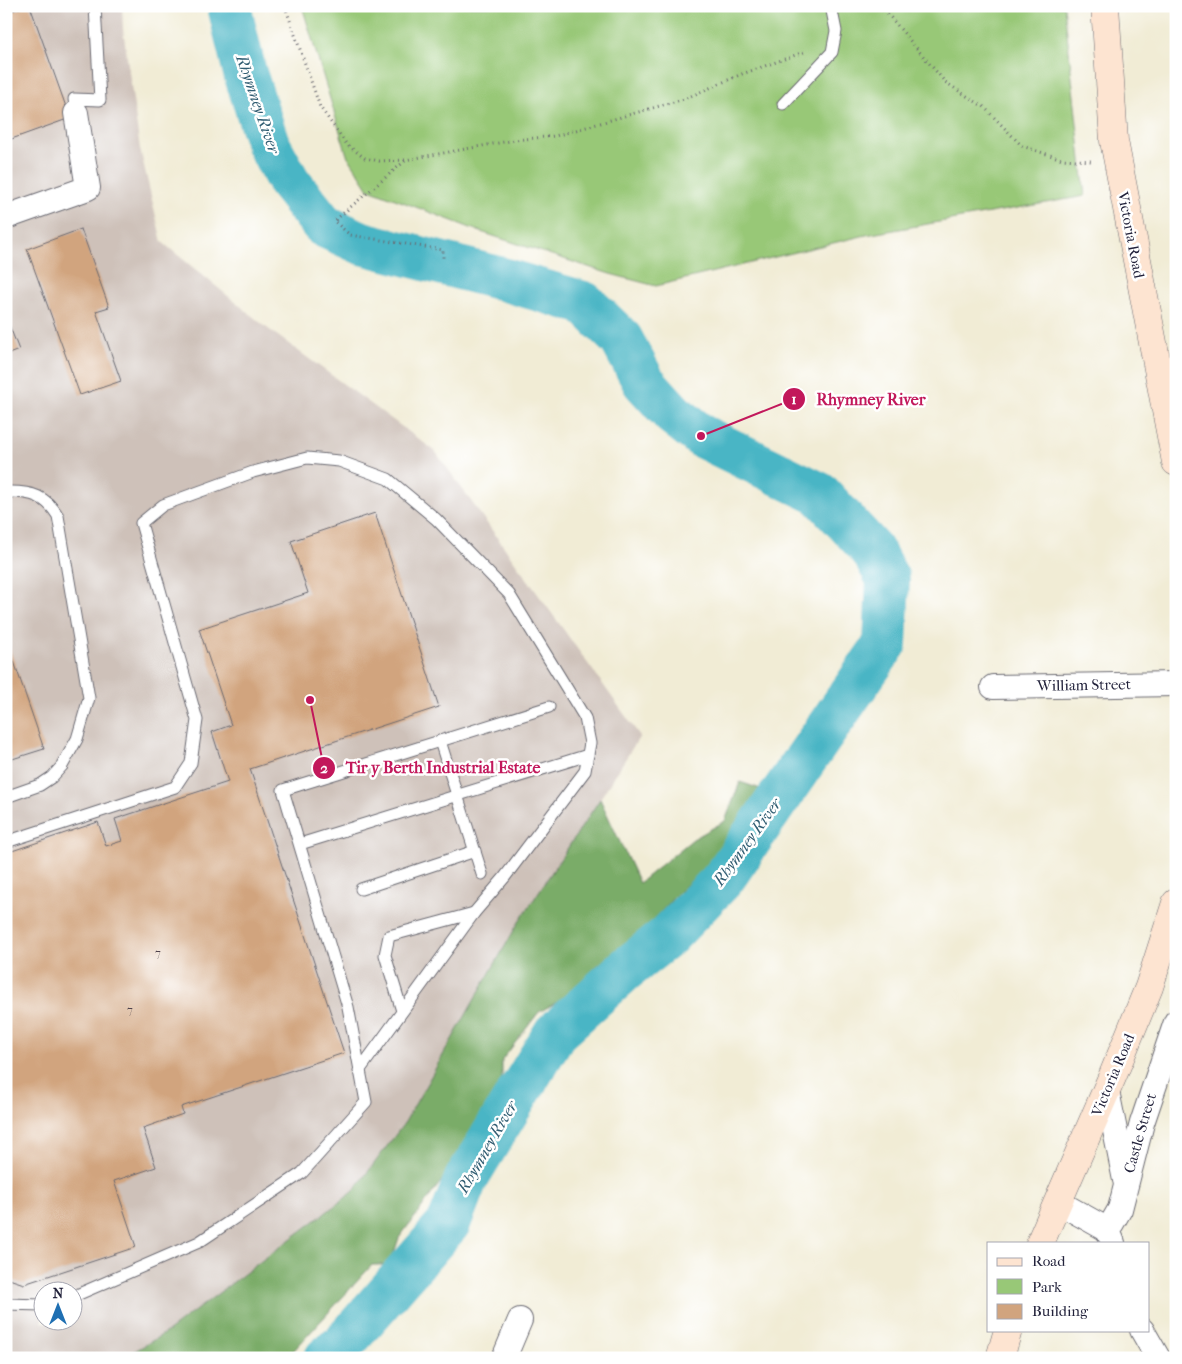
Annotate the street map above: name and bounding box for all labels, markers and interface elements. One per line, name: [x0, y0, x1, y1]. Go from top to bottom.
water label: Rhymney River: [232, 51, 284, 158]
street label: Victoria Road: [1114, 189, 1148, 281]
callout: Rhymney River: [782, 384, 936, 415]
text: 1: [791, 390, 797, 408]
text: Rhymney River: [816, 390, 927, 410]
street label: William Street: [1036, 675, 1132, 695]
callout: Tir y Berth Industrial Estate: [311, 752, 551, 783]
text: Tir y Berth Industrial Estate: [345, 758, 540, 778]
text: 2: [320, 759, 328, 777]
water label: Rhymney River: [708, 793, 786, 890]
house number: 7: [155, 946, 161, 960]
house number: 7: [127, 1003, 133, 1017]
street label: Victoria Road: [1087, 1030, 1139, 1120]
street label: Castle Street: [1120, 1090, 1160, 1175]
water label: Rhymney River: [453, 1096, 522, 1197]
legend: [987, 1242, 1150, 1332]
text: Road: [1032, 1252, 1066, 1270]
text: Park: [1032, 1278, 1062, 1296]
north arrow: [32, 1282, 82, 1332]
text: N: [53, 1285, 64, 1302]
text: Building: [1032, 1302, 1089, 1320]

